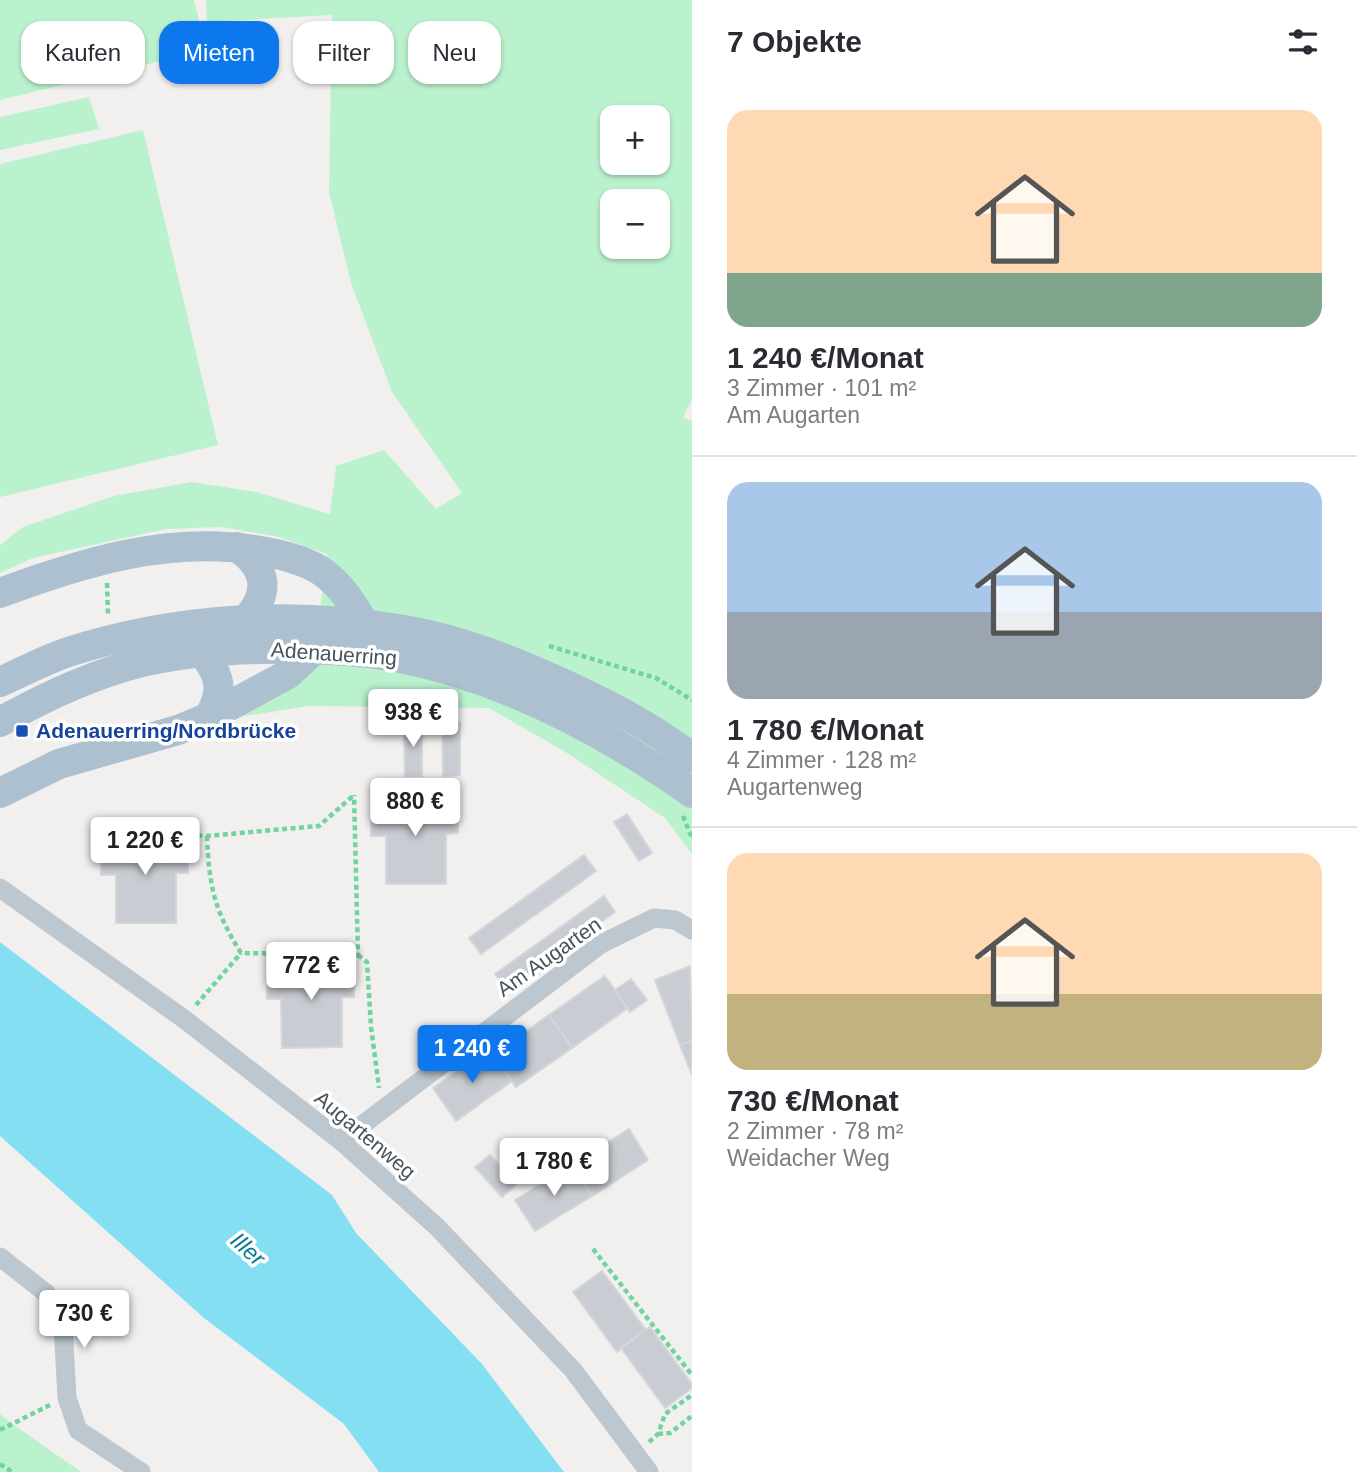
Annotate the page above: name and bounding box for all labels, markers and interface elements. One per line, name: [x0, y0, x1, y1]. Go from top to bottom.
chip: Kaufen: [21, 21, 145, 84]
chip: Mieten: [159, 21, 279, 84]
chip: Filter: [293, 21, 394, 84]
chip: Neu: [408, 21, 501, 84]
icon: filters: [1284, 23, 1322, 61]
text: 7 Objekte: [727, 25, 862, 58]
map controls: [600, 105, 670, 259]
button: +: [600, 105, 670, 175]
icon: home: [962, 156, 1088, 282]
button: −: [600, 189, 670, 259]
text: 1 240 €/Monat: [727, 341, 924, 374]
text: 3 Zimmer · 101 m²: [727, 375, 916, 401]
text: Am Augarten: [727, 402, 860, 428]
icon: home: [962, 528, 1088, 654]
street label: Adenauerring: [270, 638, 398, 669]
pin: 938 €: [364, 690, 462, 749]
text: 938 €: [384, 699, 442, 725]
text: 1 780 €/Monat: [727, 713, 924, 746]
place label: Adenauerring/Nordbrücke: [36, 719, 296, 742]
marker: Adenauerring/Nordbrücke: [14, 723, 30, 739]
text: 4 Zimmer · 128 m²: [727, 747, 916, 773]
text: Augartenweg: [727, 774, 863, 800]
pin: 880 €: [366, 778, 464, 838]
text: 880 €: [386, 788, 444, 814]
pin: 1 220 €: [80, 818, 210, 877]
text: 1 220 €: [107, 827, 183, 853]
icon: home: [962, 899, 1088, 1025]
street label: Am Augarten: [492, 912, 605, 1001]
pin: 772 €: [262, 942, 360, 1002]
text: 772 €: [282, 952, 340, 978]
pin: 1 240 €: [407, 1026, 537, 1085]
text: 1 240 €: [434, 1035, 510, 1061]
text: 730 €/Monat: [727, 1084, 899, 1117]
street label: Augartenweg: [311, 1086, 420, 1183]
text: 2 Zimmer · 78 m²: [727, 1118, 903, 1144]
pin: 1 780 €: [489, 1138, 619, 1198]
text: Weidacher Weg: [727, 1145, 890, 1171]
text: 1 780 €: [516, 1148, 592, 1174]
water label: Iller: [226, 1227, 271, 1272]
pin: 730 €: [35, 1290, 133, 1350]
text: 730 €: [55, 1300, 113, 1326]

